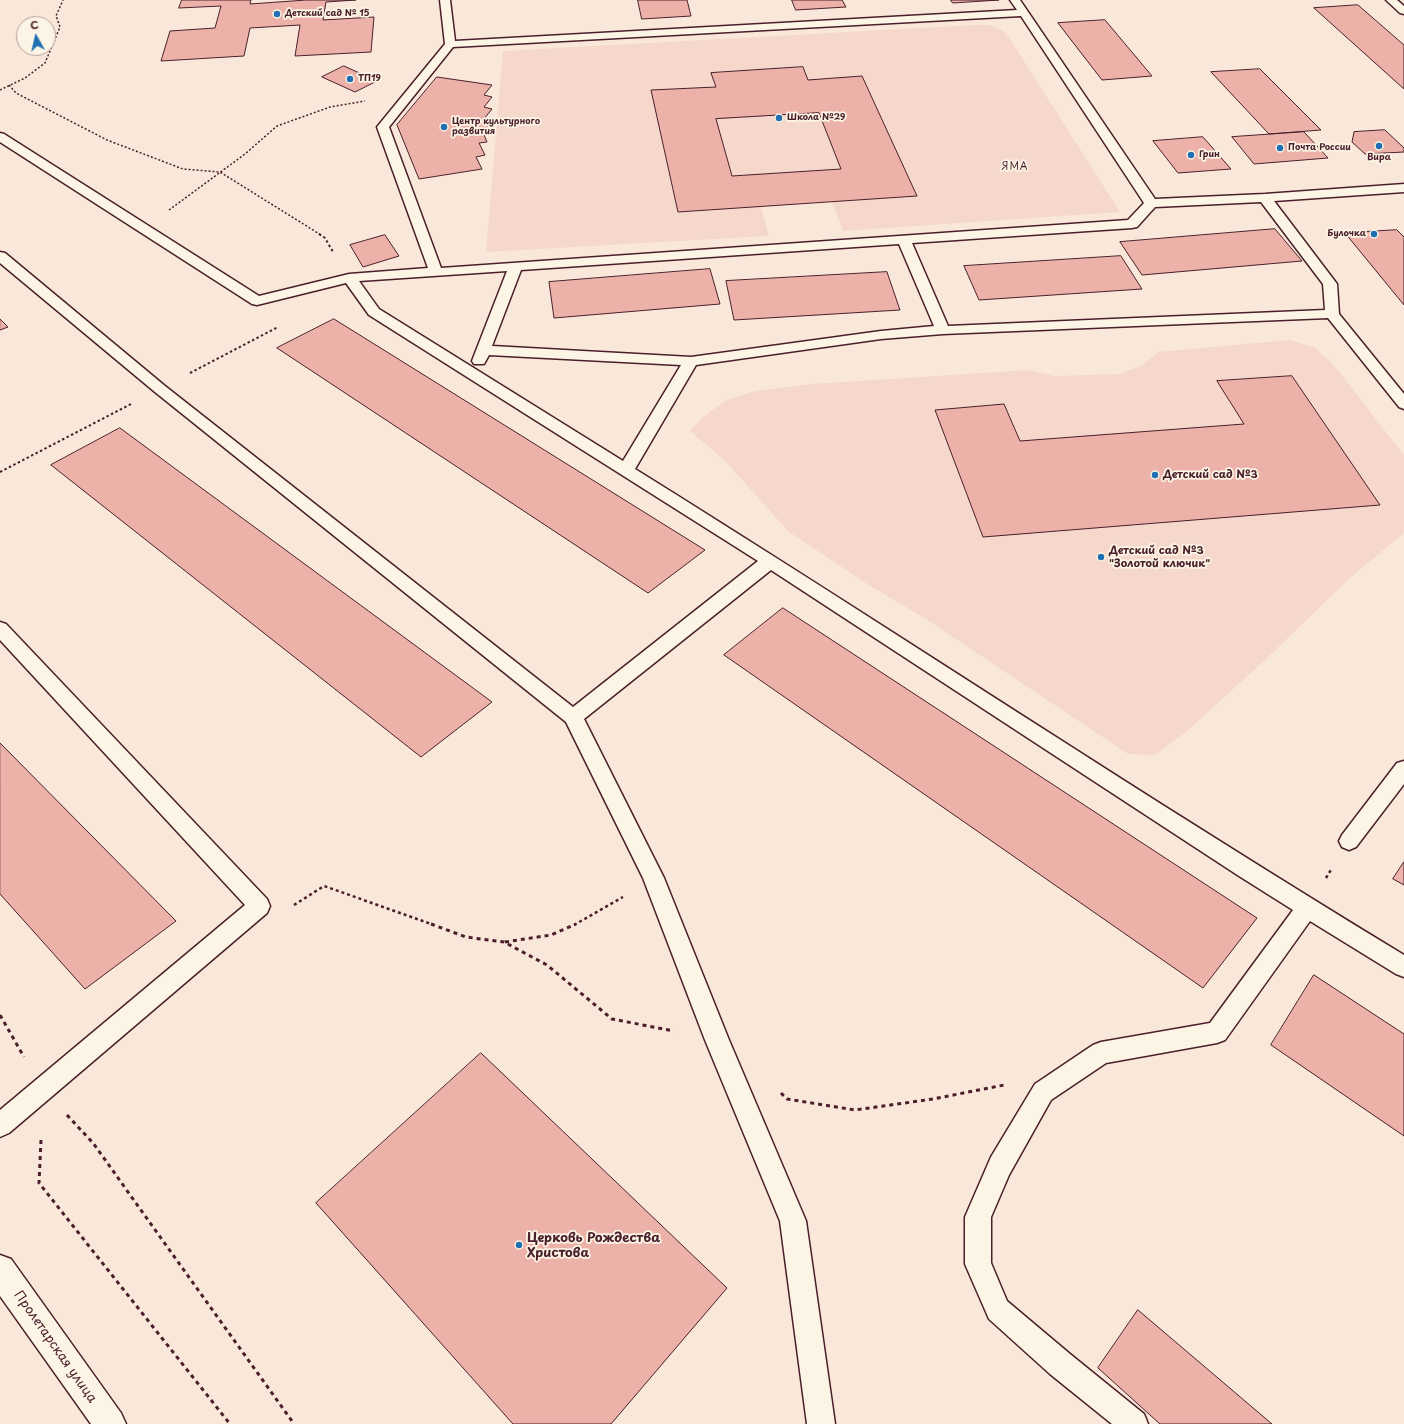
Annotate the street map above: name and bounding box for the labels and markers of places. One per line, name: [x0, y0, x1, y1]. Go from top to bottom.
marker: Детский сад № 15: [272, 9, 282, 19]
place label: Детский сад № 15: [285, 9, 370, 19]
marker: ТП19: [345, 74, 355, 84]
place label: ТП19: [358, 74, 381, 84]
marker: Школа №29: [774, 113, 784, 123]
place label: Школа №29: [787, 113, 845, 123]
place label: Центр культурного развития: [452, 117, 540, 138]
marker: Центр культурного развития: [439, 122, 449, 132]
marker: Вира: [1374, 141, 1384, 151]
marker: Почта России: [1275, 143, 1285, 153]
place label: Почта России: [1288, 143, 1351, 153]
marker: Грин: [1186, 150, 1196, 160]
place label: Грин: [1199, 150, 1220, 160]
place label: Вира: [1367, 153, 1391, 163]
place label: Булочка: [1327, 229, 1366, 239]
marker: Булочка: [1369, 229, 1379, 239]
place label: Детский сад №3: [1163, 468, 1258, 482]
marker: Детский сад №3: [1150, 470, 1160, 480]
place label: Детский сад №3 "Золотой ключик": [1109, 544, 1210, 570]
marker: Детский сад №3 "Золотой ключик": [1096, 552, 1106, 562]
place label: Церковь Рождества Христова: [527, 1230, 660, 1261]
marker: Церковь Рождества Христова: [514, 1240, 524, 1250]

